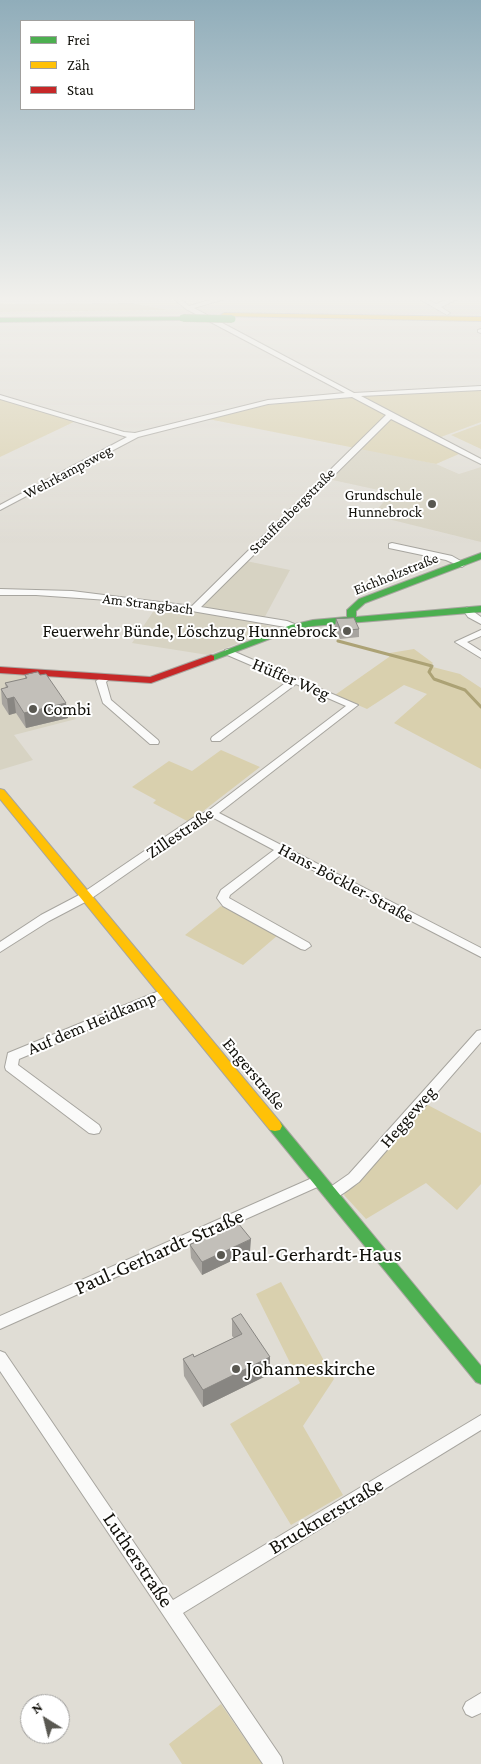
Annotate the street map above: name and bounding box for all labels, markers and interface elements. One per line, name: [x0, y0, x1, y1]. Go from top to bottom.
legend: [20, 20, 195, 110]
text: Frei: [67, 32, 90, 48]
text: Zäh: [67, 57, 90, 73]
text: Stau: [67, 82, 94, 98]
street label: Wehrkampsweg: [21, 441, 115, 503]
street label: Stauffenbergstraße: [245, 464, 339, 558]
place label: Grundschule Hunnebrock: [345, 486, 422, 521]
marker: Grundschule Hunnebrock: [426, 498, 438, 510]
street label: Eichholzstraße: [351, 549, 441, 599]
street label: Am Strangbach: [101, 589, 195, 619]
place label: Feuerwehr Bünde, Löschzug Hunnebrock: [42, 620, 337, 642]
marker: Feuerwehr Bünde, Löschzug Hunnebrock: [341, 625, 353, 637]
street label: Hüffer Weg: [249, 653, 333, 705]
place label: Combi: [43, 698, 91, 720]
marker: Combi: [27, 703, 39, 715]
street label: Zillestraße: [142, 803, 218, 863]
street label: Hans-Böckler-Straße: [275, 838, 417, 928]
street label: Auf dem Heidkamp: [24, 986, 160, 1060]
street label: Engerstraße: [218, 1034, 290, 1114]
street label: Heggeweg: [375, 1082, 441, 1152]
street label: Paul-Gerhardt-Straße: [71, 1203, 247, 1301]
place label: Paul-Gerhardt-Haus: [231, 1242, 402, 1268]
marker: Paul-Gerhardt-Haus: [215, 1249, 227, 1261]
place label: Johanneskirche: [246, 1356, 375, 1382]
marker: Johanneskirche: [230, 1363, 242, 1375]
street label: Brucknerstraße: [264, 1472, 388, 1560]
street label: Lutherstraße: [97, 1508, 179, 1612]
north arrow: [20, 1694, 70, 1744]
text: N: [28, 1698, 45, 1717]

